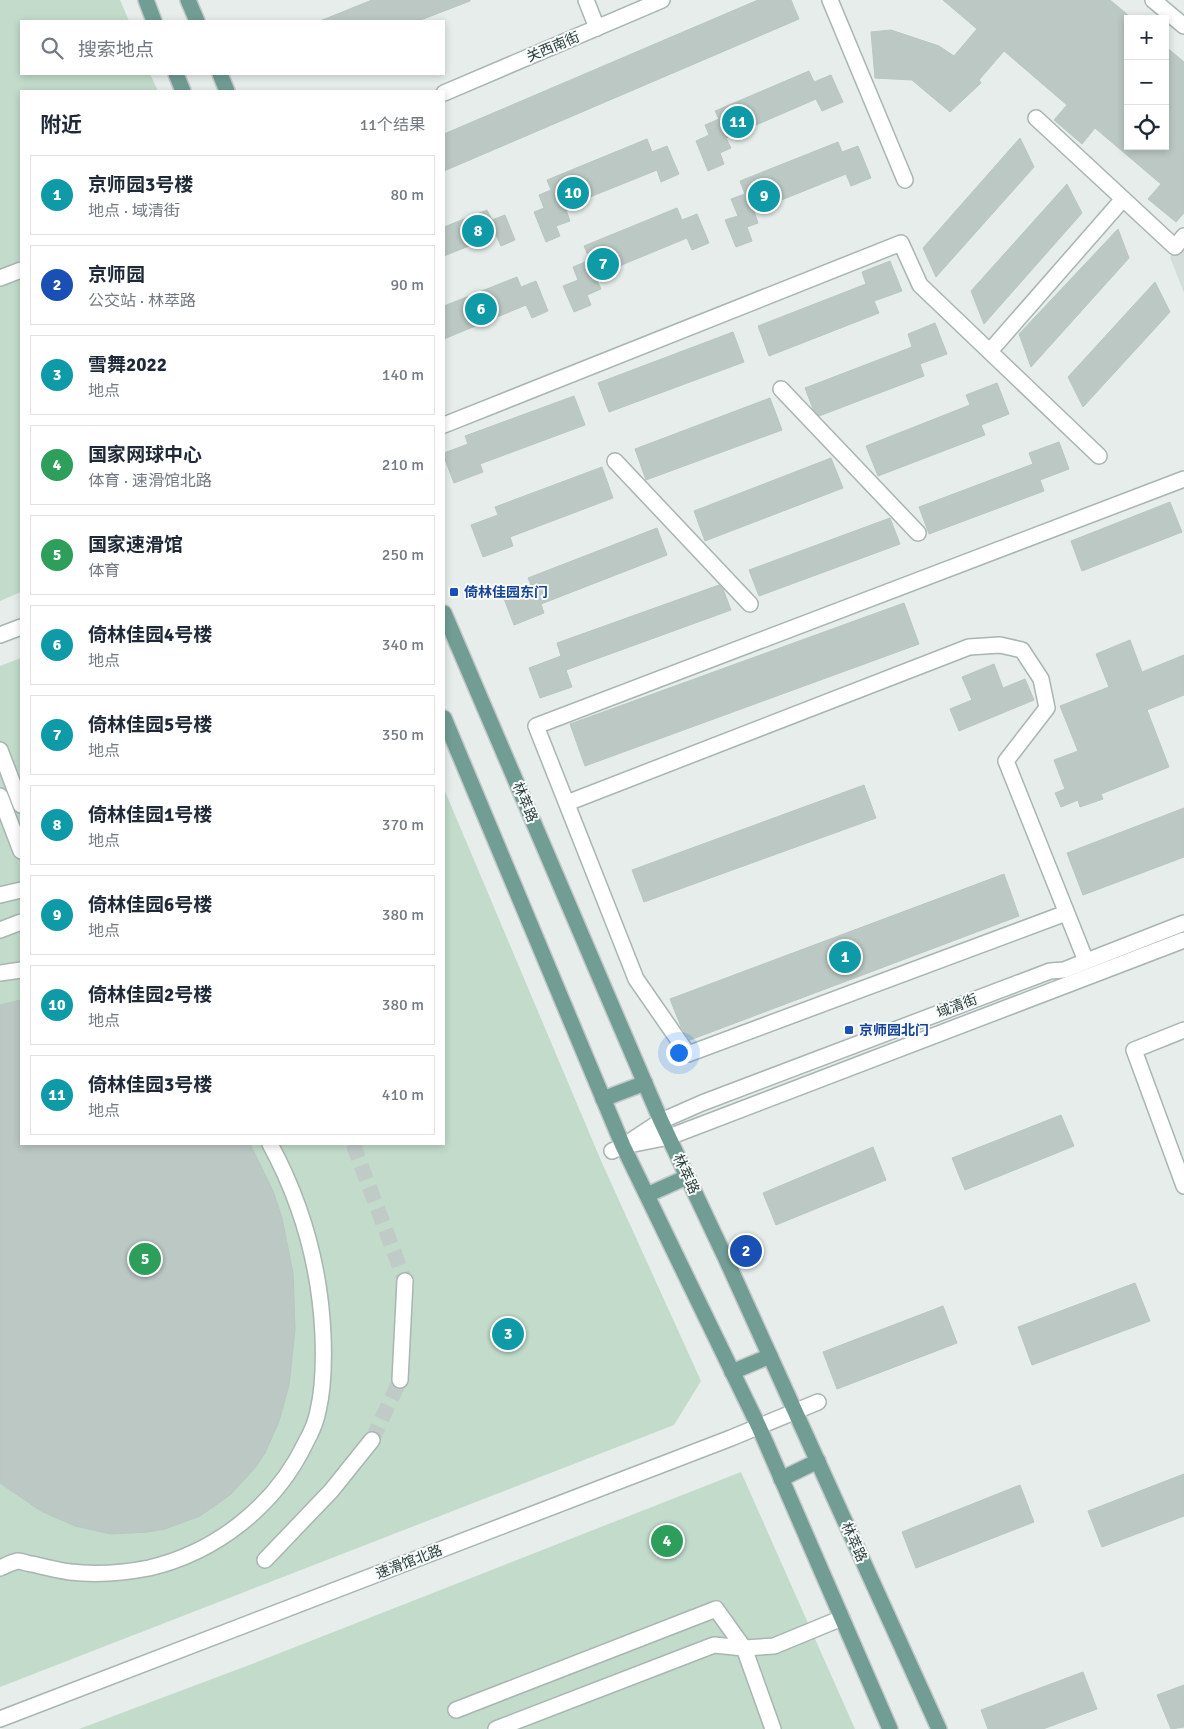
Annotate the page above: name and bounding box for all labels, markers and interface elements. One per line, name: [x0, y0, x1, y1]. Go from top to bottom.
map controls: [1124, 15, 1169, 150]
button: +: [1124, 15, 1169, 60]
search box: [20, 20, 445, 75]
street label: 关西南街: [524, 28, 582, 66]
icon: search: [38, 34, 66, 62]
text: 搜索地点: [78, 38, 154, 62]
button: −: [1124, 60, 1169, 105]
pin: 11: [722, 103, 754, 141]
button: locate: [1124, 105, 1169, 150]
text: 附近: [40, 112, 82, 138]
text: 11个结果: [360, 115, 425, 135]
text: 京师园3号楼: [88, 173, 193, 197]
pin: 10: [557, 174, 589, 212]
pin: 9: [748, 177, 780, 215]
text: 1: [53, 185, 61, 205]
text: 80 m: [390, 185, 424, 205]
text: 地点 · 域清街: [88, 201, 180, 221]
pin: 8: [462, 212, 494, 250]
pin: 7: [587, 245, 619, 283]
text: 京师园: [88, 263, 145, 287]
text: 2: [53, 275, 61, 295]
text: 90 m: [390, 275, 424, 295]
pin: 6: [465, 290, 497, 328]
text: 公交站 · 林萃路: [88, 291, 196, 311]
text: 雪舞2022: [88, 353, 167, 377]
text: 3: [53, 365, 61, 385]
text: 140 m: [382, 365, 424, 385]
text: 地点: [88, 381, 120, 401]
text: 国家网球中心: [88, 443, 202, 467]
text: 4: [53, 455, 61, 475]
text: 210 m: [382, 455, 424, 475]
text: 体育 · 速滑馆北路: [88, 471, 212, 491]
text: 国家速滑馆: [88, 533, 183, 557]
text: 5: [53, 545, 61, 565]
text: 250 m: [382, 545, 424, 565]
text: 体育: [88, 561, 120, 581]
place label: 倚林佳园东门: [464, 584, 548, 601]
marker: 倚林佳园东门: [448, 586, 460, 598]
text: 倚林佳园4号楼: [88, 623, 212, 647]
text: 6: [53, 635, 61, 655]
text: 340 m: [382, 635, 424, 655]
text: 地点: [88, 651, 120, 671]
text: 倚林佳园5号楼: [88, 713, 212, 737]
text: 7: [53, 725, 61, 745]
text: 350 m: [382, 725, 424, 745]
text: 地点: [88, 741, 120, 761]
street label: 林萃路: [509, 779, 541, 825]
text: 倚林佳园1号楼: [88, 803, 212, 827]
text: 8: [53, 815, 61, 835]
text: 370 m: [382, 815, 424, 835]
text: 地点: [88, 831, 120, 851]
text: 倚林佳园6号楼: [88, 893, 212, 917]
text: 9: [53, 905, 61, 925]
text: 380 m: [382, 905, 424, 925]
text: 地点: [88, 921, 120, 941]
pin: 1: [829, 938, 861, 976]
text: 倚林佳园2号楼: [88, 983, 212, 1007]
street label: 域清街: [934, 991, 980, 1021]
text: 10: [48, 995, 66, 1015]
text: 380 m: [382, 995, 424, 1015]
text: 地点: [88, 1011, 120, 1031]
place label: 京师园北门: [859, 1022, 929, 1039]
marker: 京师园北门: [843, 1024, 855, 1036]
your location: [666, 1040, 692, 1066]
text: 倚林佳园3号楼: [88, 1073, 212, 1097]
text: 11: [48, 1085, 66, 1105]
text: 410 m: [382, 1085, 424, 1105]
text: 地点: [88, 1101, 120, 1121]
street label: 林萃路: [669, 1151, 703, 1197]
pin: 2: [730, 1232, 762, 1270]
pin: 5: [129, 1240, 161, 1278]
pin: 3: [492, 1315, 524, 1353]
street label: 林萃路: [838, 1519, 870, 1565]
pin: 4: [651, 1522, 683, 1560]
street label: 速滑馆北路: [373, 1542, 445, 1582]

